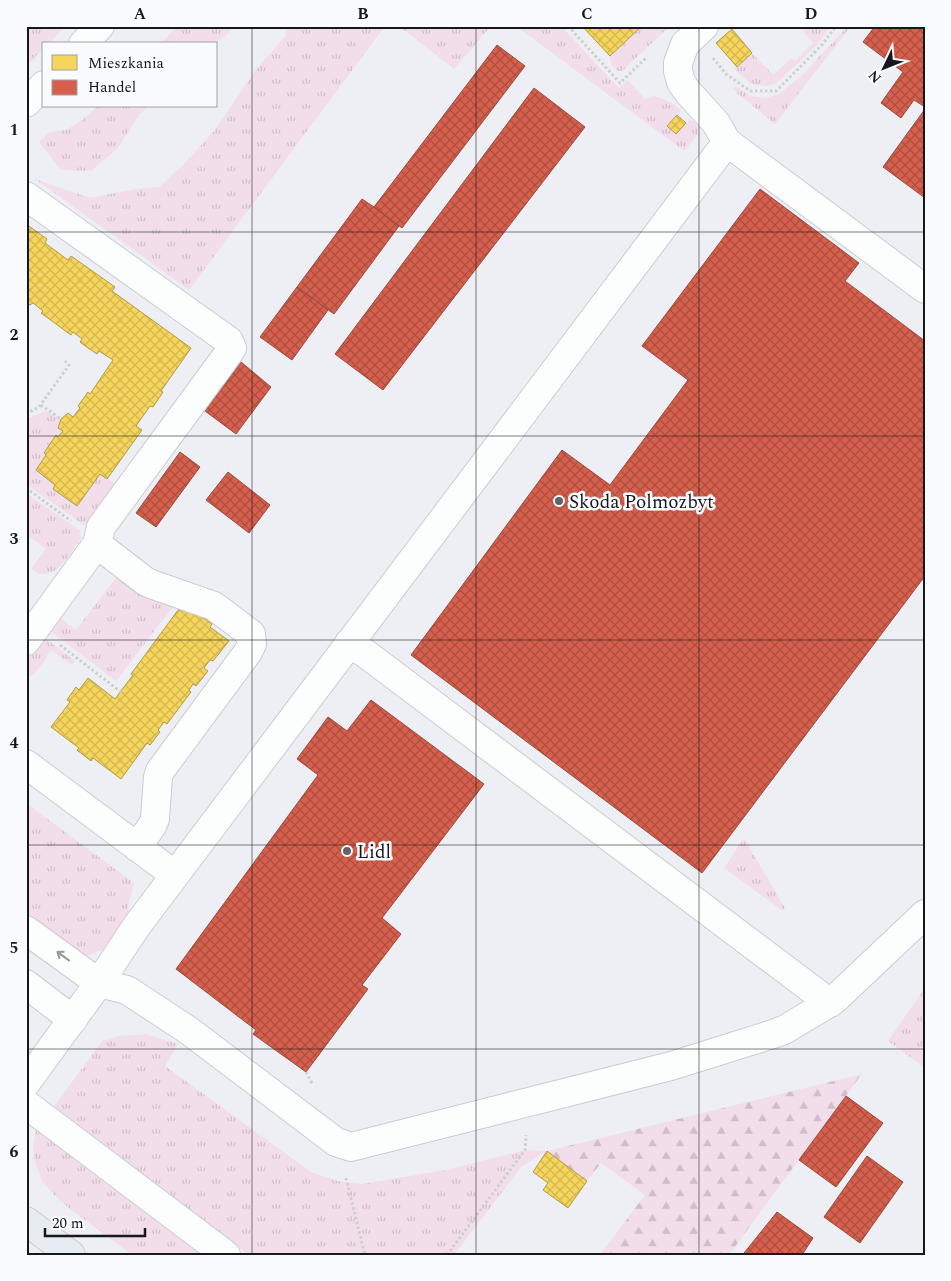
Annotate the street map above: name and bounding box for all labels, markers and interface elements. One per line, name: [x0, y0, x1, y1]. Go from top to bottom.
text: A: [134, 2, 147, 26]
text: B: [357, 2, 369, 26]
text: C: [581, 2, 593, 26]
text: D: [805, 2, 818, 26]
legend: [42, 42, 218, 108]
north arrow: [858, 42, 908, 92]
text: Mieszkania: [88, 52, 165, 75]
text: N: [863, 65, 886, 88]
text: Handel: [88, 76, 136, 99]
text: 1: [10, 118, 18, 142]
text: 2: [10, 323, 19, 347]
place label: Skoda Polmozbyt: [569, 488, 714, 517]
marker: Skoda Polmozbyt: [553, 495, 565, 507]
text: 3: [10, 527, 19, 551]
text: 4: [10, 731, 19, 755]
place label: Lidl: [357, 838, 391, 867]
marker: Lidl: [341, 845, 353, 857]
text: 5: [10, 936, 18, 960]
one-way arrow: [56, 951, 70, 961]
text: 6: [10, 1140, 19, 1164]
scale bar: [45, 1206, 145, 1238]
text: 20 m: [52, 1212, 84, 1235]

